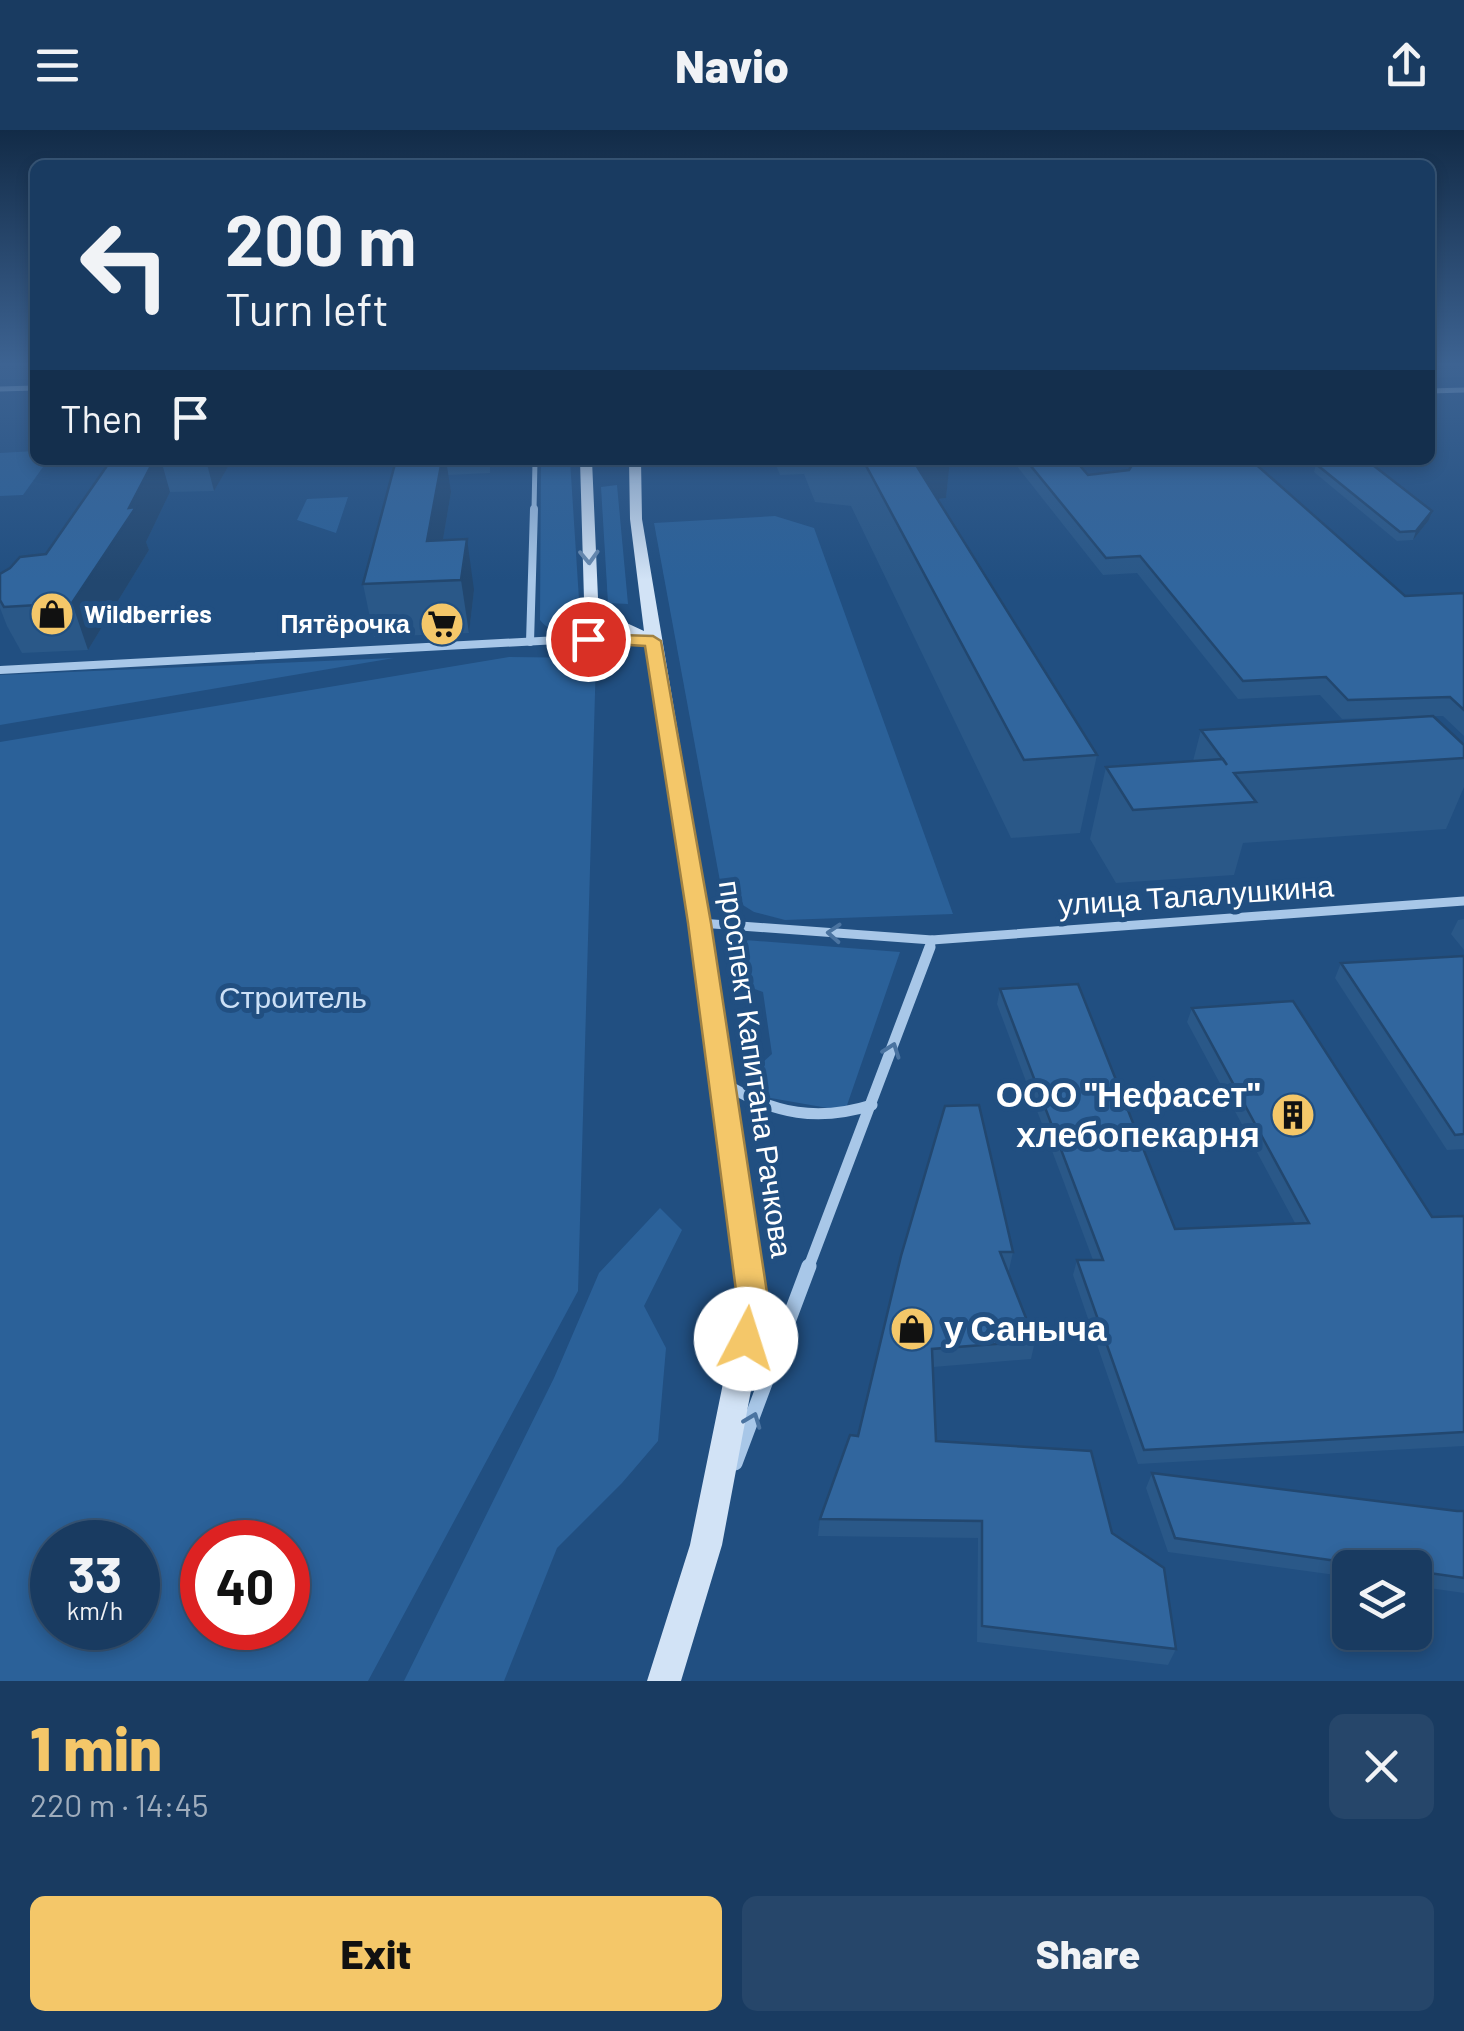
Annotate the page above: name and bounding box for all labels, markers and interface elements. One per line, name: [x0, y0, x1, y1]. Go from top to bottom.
icon: menu: [30, 38, 85, 93]
text: Navio: [675, 38, 789, 92]
icon: share: [1379, 38, 1434, 93]
text: 200 m: [225, 196, 416, 280]
icon: left: [60, 200, 190, 330]
text: Turn left: [225, 281, 389, 335]
icon: arrive: [163, 390, 218, 445]
text: Then: [60, 395, 143, 441]
one-way arrow: [579, 550, 600, 566]
shop icon: Wildberries: [29, 591, 75, 637]
pin: [546, 597, 631, 682]
place label: Wildberries: [84, 598, 212, 628]
supermarket icon: Пятёрочка: [419, 601, 465, 647]
place label: Пятёрочка: [280, 608, 411, 638]
icon: arrive: [561, 612, 616, 667]
street label: улица Талалушкина: [1057, 866, 1335, 922]
street label: проспект Капитана Рачкова: [713, 878, 801, 1260]
one-way arrow: [826, 922, 842, 944]
park label: Строитель: [219, 978, 367, 1014]
one-way arrow: [880, 1043, 901, 1060]
place label: ООО "Нефасет" хлебопекарня: [996, 1072, 1260, 1154]
building icon: ООО "Нефасет" хлебопекарня: [1270, 1092, 1316, 1138]
position arrow: [694, 1287, 798, 1391]
shop icon: у Саныча: [889, 1306, 935, 1352]
place label: у Саныча: [944, 1306, 1107, 1348]
one-way arrow: [741, 1412, 761, 1430]
speed limit sign: 40: [180, 1520, 310, 1650]
text: 33: [68, 1543, 122, 1603]
map controls: [1332, 1550, 1432, 1650]
button: layers: [1332, 1550, 1432, 1650]
text: km/h: [67, 1595, 123, 1625]
text: 1 min: [30, 1711, 162, 1783]
button: close: [1329, 1714, 1434, 1819]
text: 220 m · 14:45: [30, 1785, 209, 1823]
button: Exit: [30, 1896, 722, 2011]
button: Share: [742, 1896, 1434, 2011]

